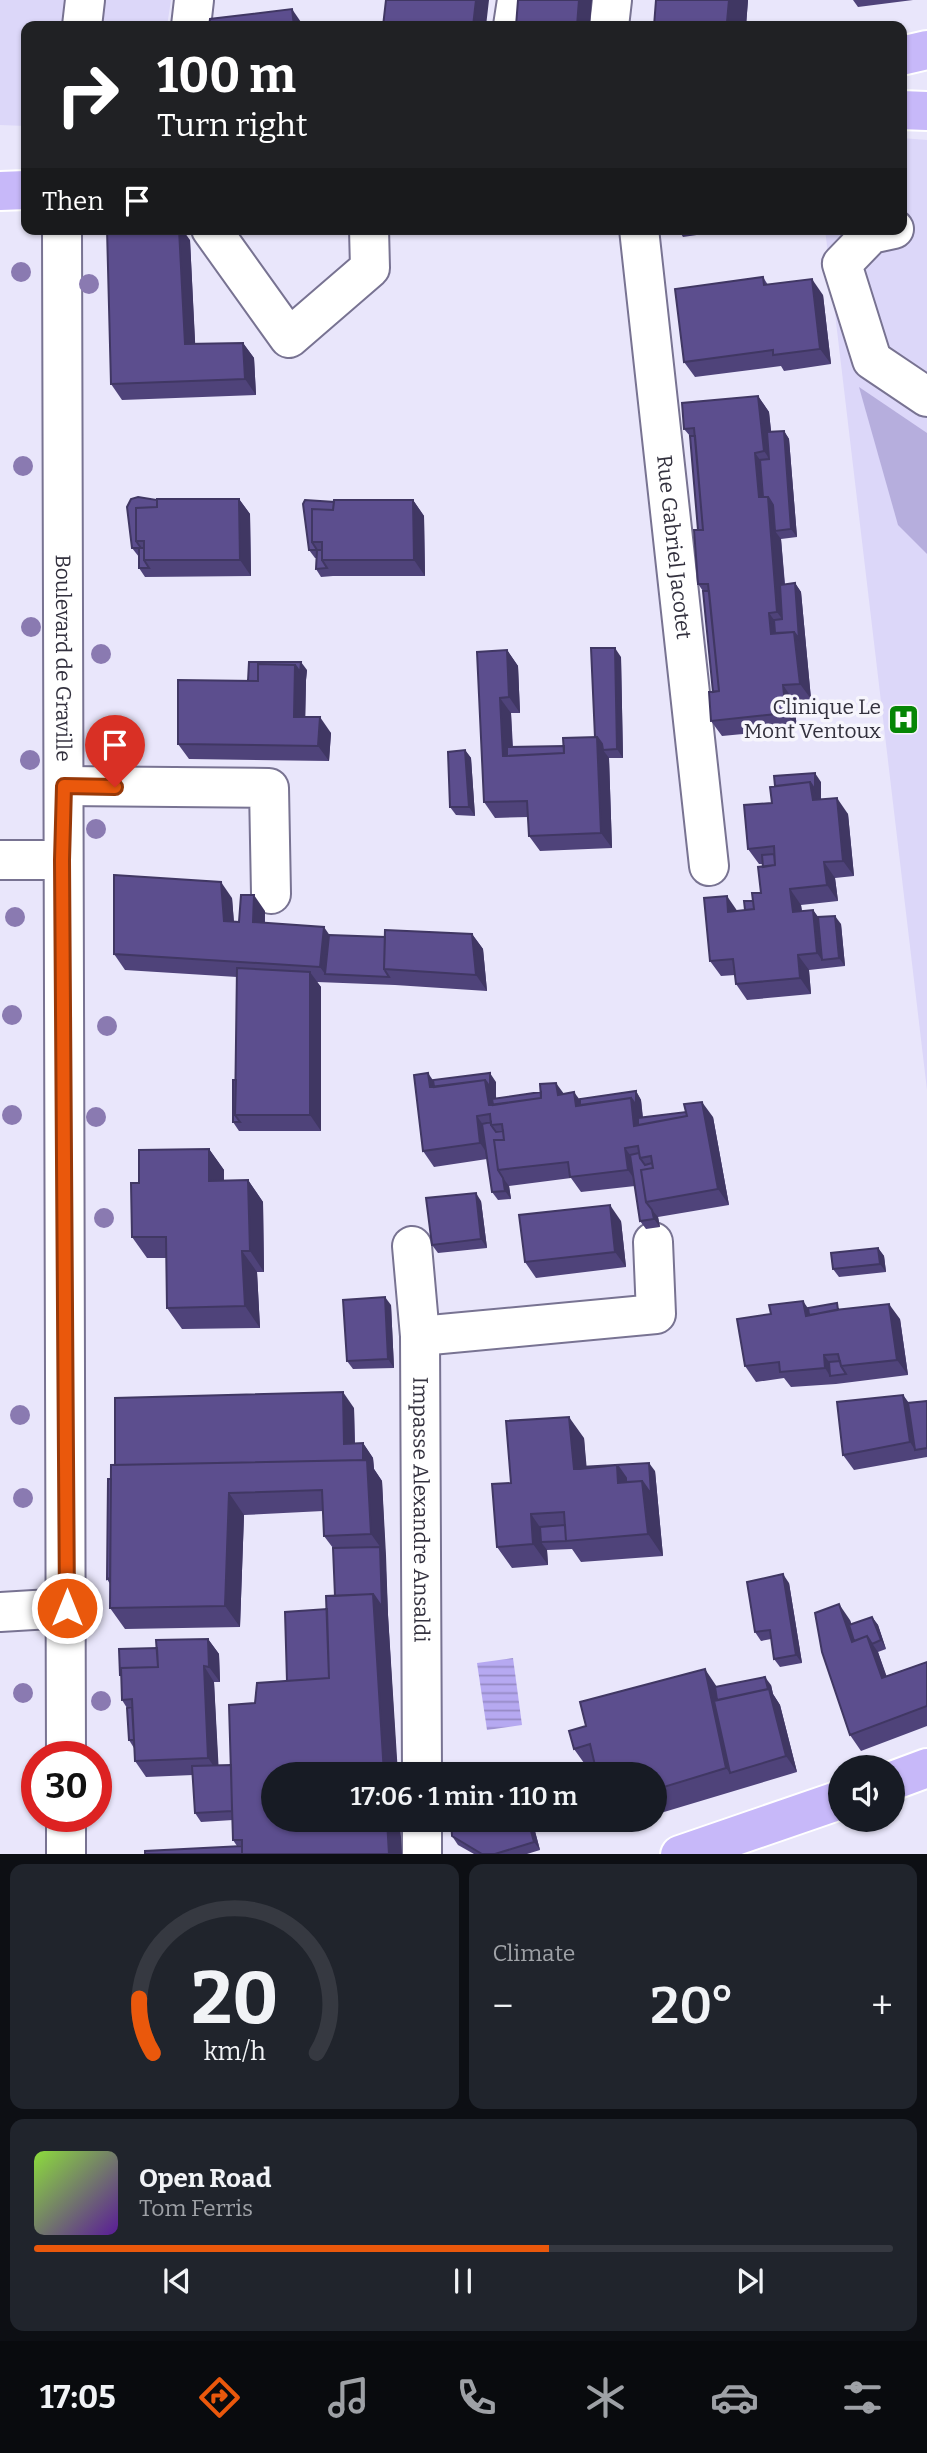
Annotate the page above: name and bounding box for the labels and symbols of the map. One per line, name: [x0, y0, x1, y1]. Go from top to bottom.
street label: Rue Gabriel Jacotet: [651, 454, 697, 641]
street label: Boulevard de Graville: [50, 554, 76, 762]
place label: Clinique Le Mont Ventoux: [744, 694, 881, 744]
hospital icon: Clinique Le Mont Ventoux: [887, 702, 921, 736]
pin: [85, 715, 145, 787]
street label: Impasse Alexandre Ansaldi: [407, 1377, 434, 1643]
position arrow: [30, 1571, 104, 1645]
speed limit sign: 30: [21, 1741, 112, 1832]

